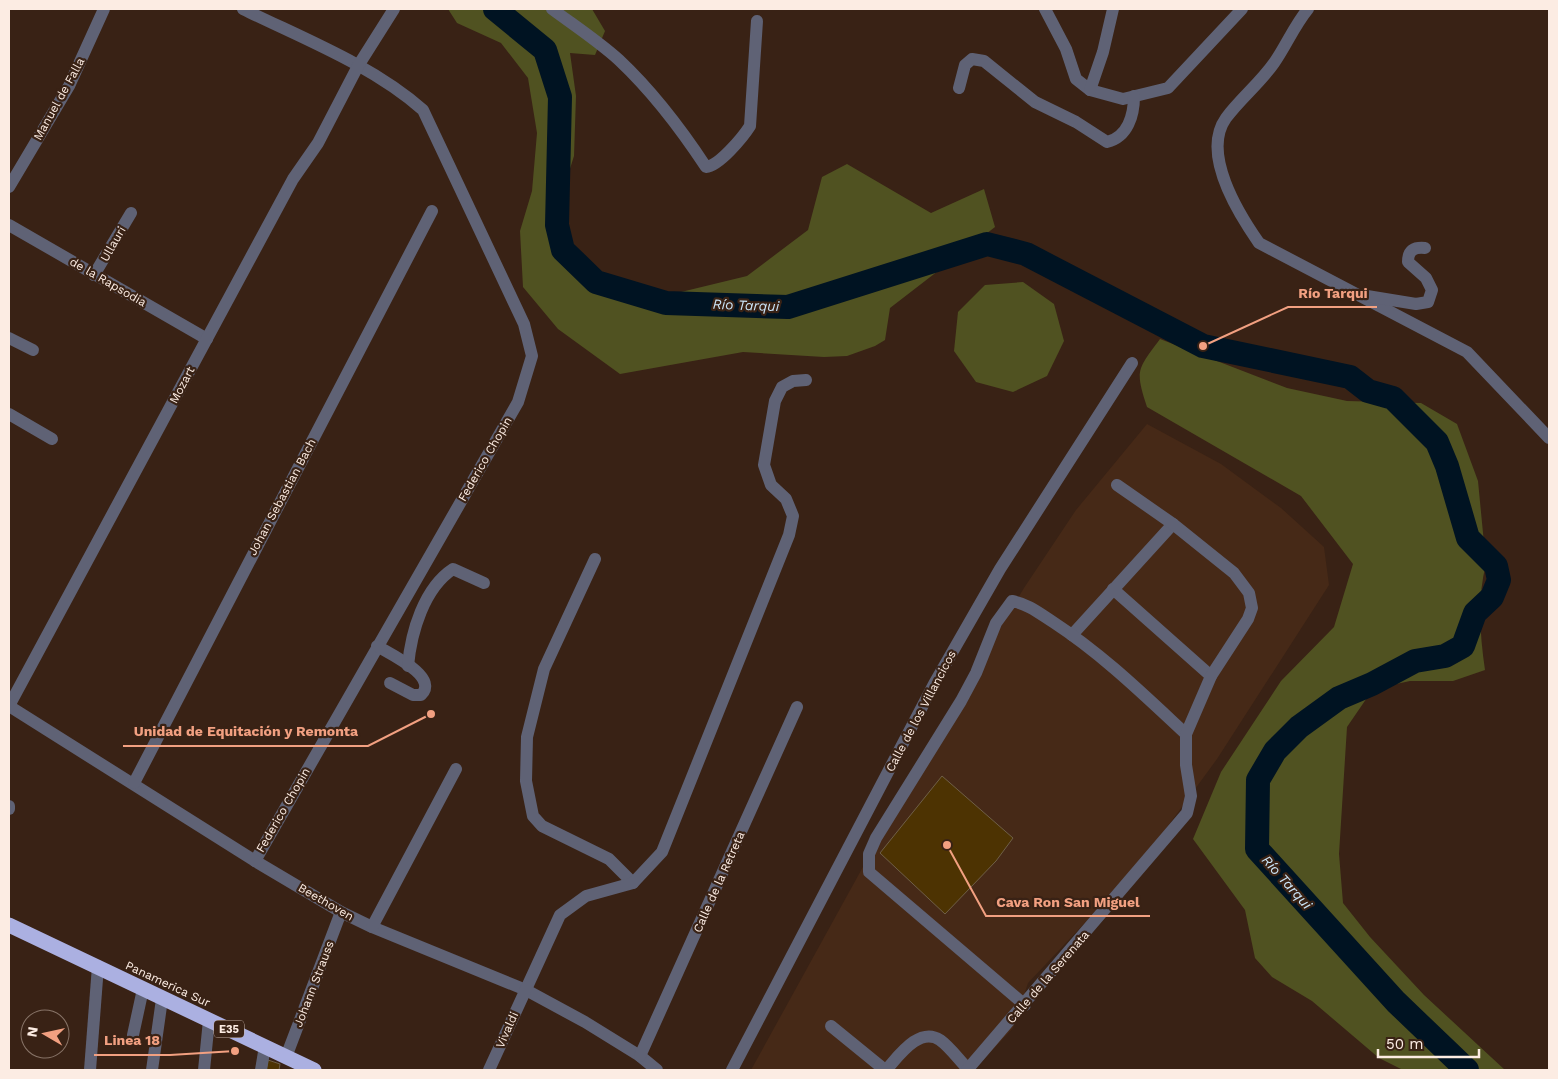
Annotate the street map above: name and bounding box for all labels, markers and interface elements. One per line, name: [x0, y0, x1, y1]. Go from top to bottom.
street label: Manuel de Falla: [31, 55, 88, 143]
street label: Ullauri: [97, 224, 129, 264]
street label: de la Rapsodia: [67, 254, 149, 310]
callout: Río Tarqui: [1288, 278, 1377, 307]
text: Río Tarqui: [1298, 285, 1368, 301]
water label: Río Tarqui: [712, 296, 780, 314]
street label: Mozart: [166, 364, 198, 406]
street label: Federico Chopin: [455, 414, 515, 504]
street label: Johan Sebastian Bach: [245, 436, 319, 558]
street label: Calle de los Villancicos: [883, 648, 959, 774]
callout: Unidad de Equitación y Remonta: [123, 717, 368, 746]
text: Unidad de Equitación y Remonta: [134, 723, 359, 739]
street label: Federico Chopin: [253, 765, 313, 855]
street label: Calle de la Retreta: [690, 829, 748, 935]
water label: Río Tarqui: [1259, 852, 1315, 912]
street label: Beethoven: [296, 880, 356, 924]
callout: Cava Ron San Miguel: [986, 887, 1150, 916]
text: Cava Ron San Miguel: [996, 894, 1140, 910]
street label: Calle de la Serenata: [1004, 928, 1092, 1026]
street label: Johann Strauss: [291, 939, 337, 1029]
street label: Panamerica Sur: [123, 958, 213, 1010]
north arrow: [20, 1009, 70, 1059]
street label: Vivaldi: [493, 1010, 521, 1050]
road number: E35: [214, 1021, 244, 1038]
text: N: [23, 1026, 41, 1038]
callout: Linea 18: [94, 1026, 170, 1055]
scale bar: [1378, 1026, 1479, 1058]
text: Linea 18: [104, 1032, 160, 1048]
text: 50 m: [1386, 1035, 1423, 1053]

